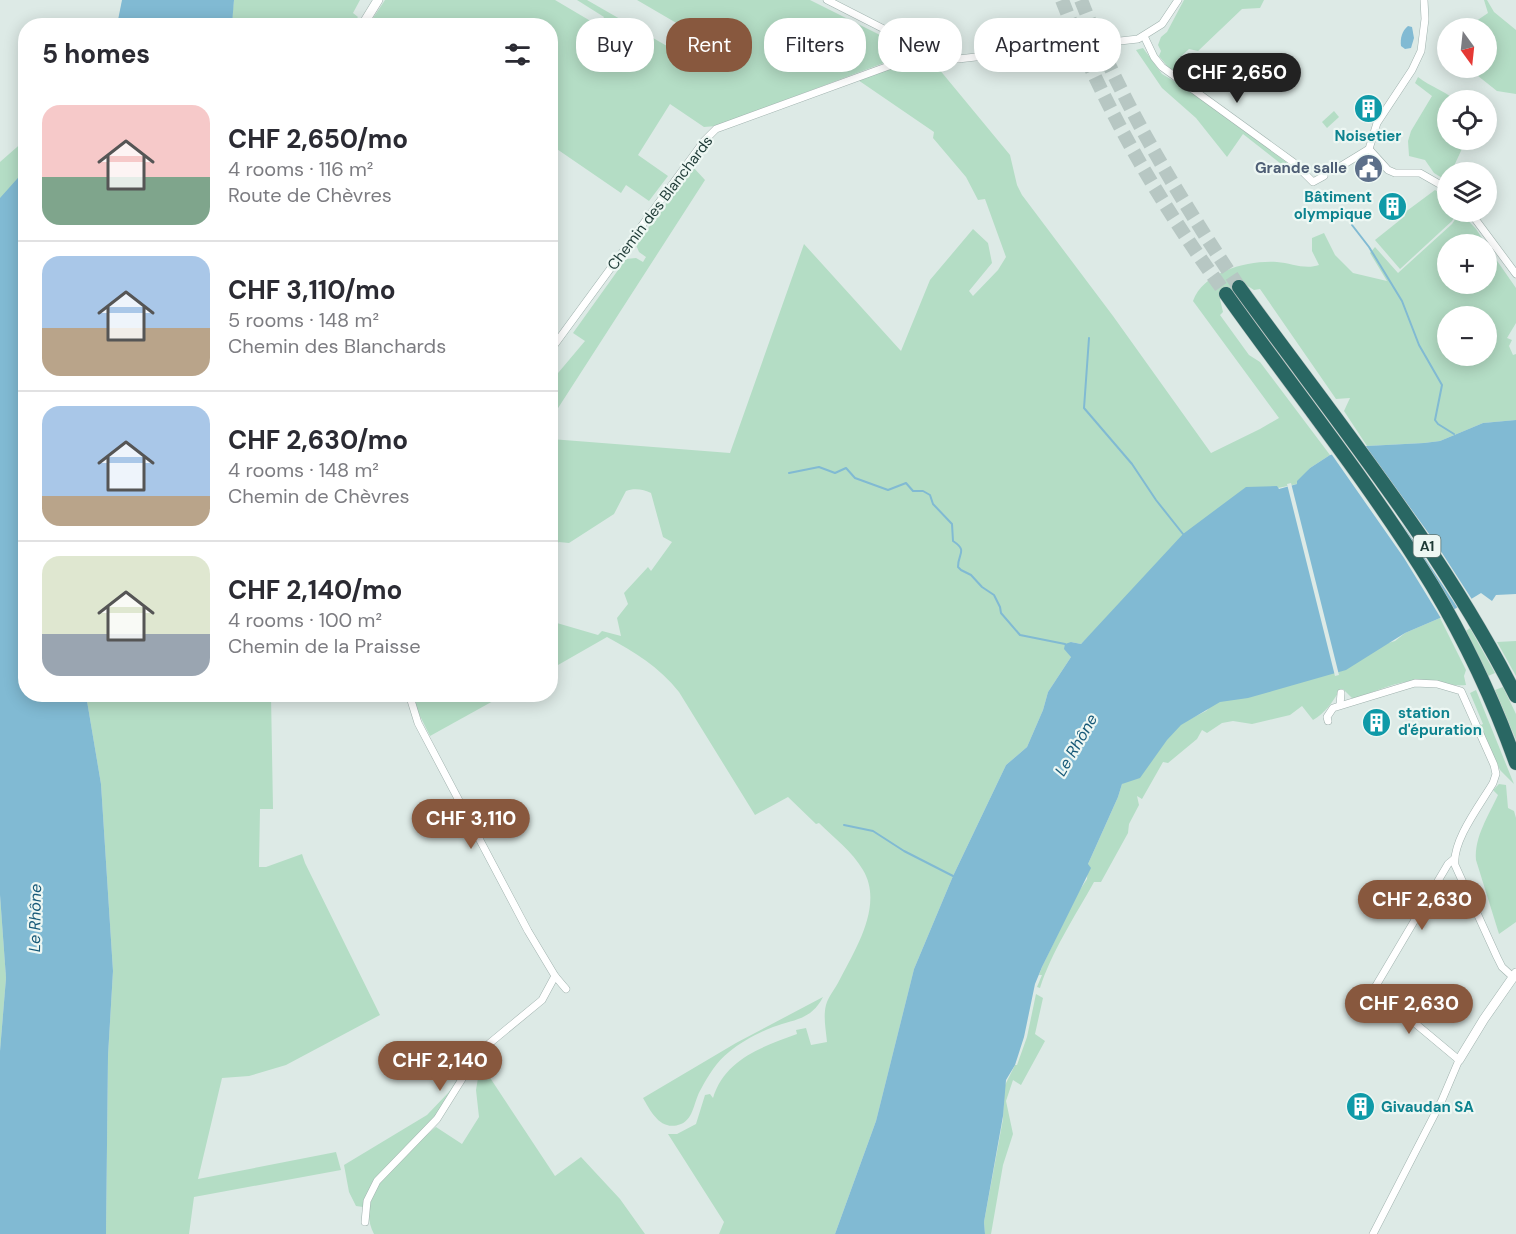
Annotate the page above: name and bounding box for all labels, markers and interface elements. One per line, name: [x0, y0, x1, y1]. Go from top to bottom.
chip: Buy: [576, 18, 654, 72]
chip: Rent: [666, 18, 752, 72]
chip: Filters: [764, 18, 866, 72]
chip: New: [878, 18, 962, 72]
chip: Apartment: [974, 18, 1121, 72]
north arrow: [1437, 18, 1497, 78]
map controls: [1437, 18, 1497, 366]
text: 5 homes: [42, 37, 150, 71]
icon: filters: [501, 38, 534, 71]
pin: CHF 2,650: [1168, 53, 1306, 104]
text: CHF 2,650: [1187, 59, 1287, 85]
button: locate: [1437, 90, 1497, 150]
building icon: Noisetier: [1352, 93, 1384, 125]
text: CHF 2,650/mo: [228, 122, 408, 156]
place label: Noisetier: [1335, 126, 1401, 146]
icon: home: [90, 129, 162, 201]
street label: Chemin des Blanchards: [603, 132, 717, 274]
public building icon: Grande salle: [1352, 152, 1384, 184]
text: 4 rooms · 116 m²: [228, 156, 373, 182]
place label: Grande salle: [1255, 158, 1347, 178]
button: layers: [1437, 162, 1497, 222]
text: Route de Chèvres: [228, 182, 392, 208]
place label: Bâtiment olympique: [1294, 187, 1372, 224]
building icon: Bâtiment olympique: [1377, 190, 1409, 222]
button: +: [1437, 234, 1497, 294]
text: CHF 3,110/mo: [228, 273, 396, 307]
icon: home: [90, 280, 162, 352]
button: −: [1437, 306, 1497, 366]
text: 5 rooms · 148 m²: [228, 307, 379, 333]
text: Chemin des Blanchards: [228, 333, 446, 359]
text: CHF 2,630/mo: [228, 423, 408, 457]
icon: home: [90, 430, 162, 502]
text: 4 rooms · 148 m²: [228, 457, 379, 483]
text: Chemin de Chèvres: [228, 483, 410, 509]
road number: A1: [1414, 535, 1440, 557]
text: CHF 2,140/mo: [228, 573, 402, 607]
icon: home: [90, 580, 162, 652]
text: 4 rooms · 100 m²: [228, 607, 382, 633]
text: Chemin de la Praisse: [228, 633, 421, 659]
place label: station d'épuration: [1398, 703, 1482, 740]
building icon: station d'épuration: [1361, 706, 1393, 738]
water label: Le Rhône: [1050, 710, 1102, 780]
pin: CHF 3,110: [402, 799, 540, 850]
text: CHF 3,110: [426, 805, 516, 831]
pin: CHF 2,630: [1353, 880, 1491, 931]
water label: Le Rhône: [24, 884, 46, 952]
text: CHF 2,630: [1372, 886, 1472, 912]
pin: CHF 2,630: [1340, 984, 1478, 1035]
text: CHF 2,630: [1359, 990, 1459, 1016]
pin: CHF 2,140: [371, 1041, 509, 1092]
text: CHF 2,140: [392, 1047, 488, 1073]
building icon: Givaudan SA: [1344, 1091, 1376, 1123]
place label: Givaudan SA: [1381, 1097, 1474, 1117]

